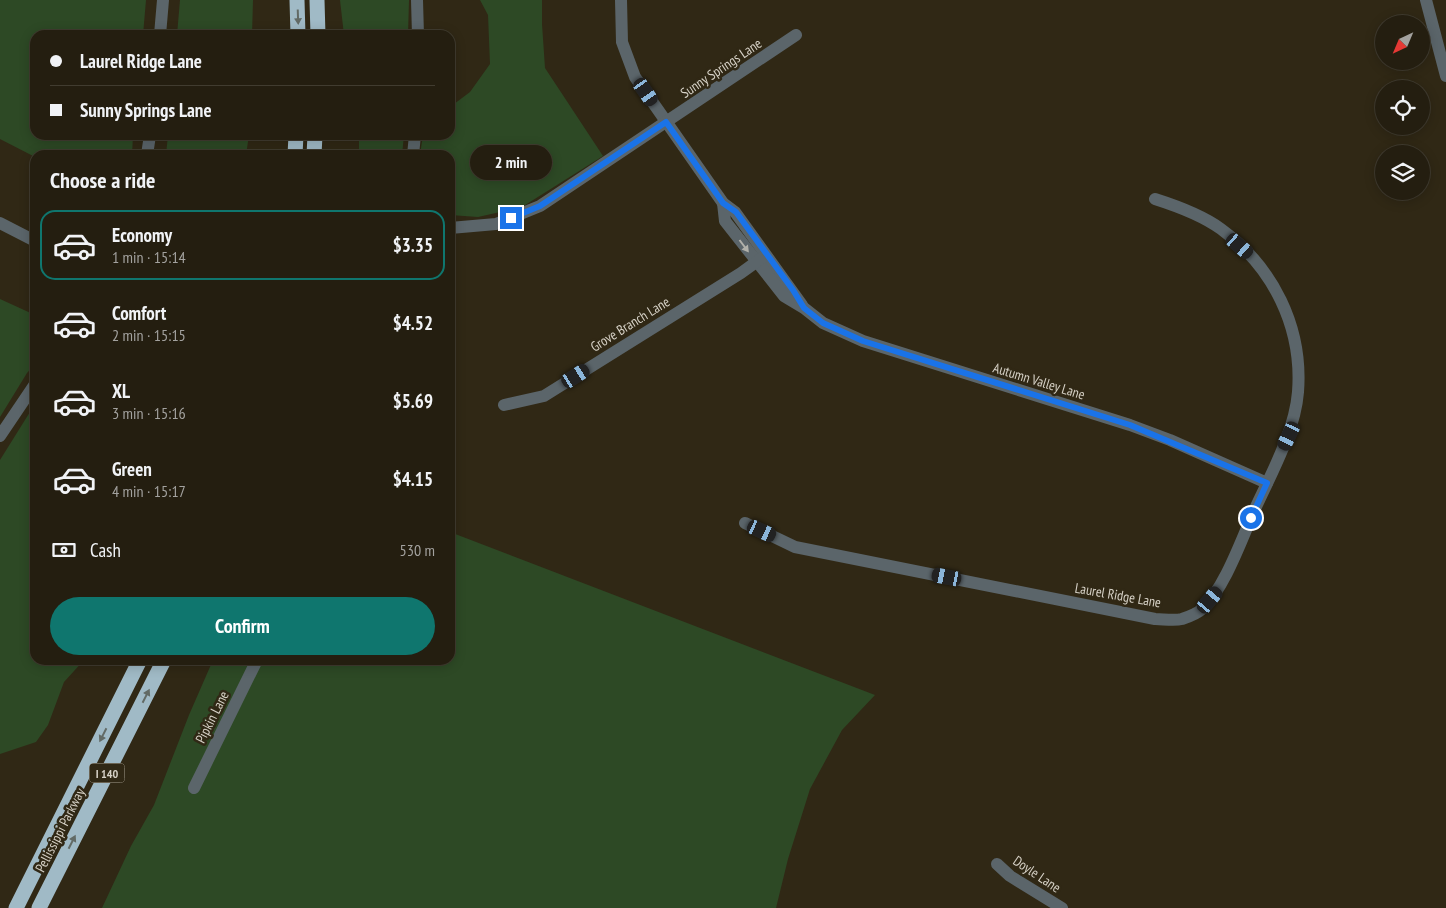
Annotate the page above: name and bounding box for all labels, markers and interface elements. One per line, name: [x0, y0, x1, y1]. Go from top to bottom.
one-way arrow: [294, 10, 302, 26]
north arrow: [1375, 15, 1430, 70]
map controls: [1375, 15, 1430, 200]
street label: Sunny Springs Lane: [677, 34, 765, 102]
text: Laurel Ridge Lane: [80, 49, 202, 73]
car: [631, 75, 660, 109]
button: locate: [1375, 80, 1430, 135]
text: Sunny Springs Lane: [80, 98, 212, 122]
button: layers: [1375, 145, 1430, 200]
callout: 2 min: [470, 146, 552, 180]
text: 2 min: [495, 152, 527, 172]
text: Choose a ride: [50, 166, 155, 194]
route end: [500, 207, 522, 229]
icon: car: [52, 223, 97, 268]
text: Economy: [112, 223, 172, 247]
car: [1223, 230, 1256, 262]
text: $3.35: [393, 233, 433, 257]
one-way arrow: [739, 239, 749, 253]
text: 1 min · 15:14: [112, 247, 186, 267]
street label: Grove Branch Lane: [587, 292, 673, 356]
icon: car: [52, 301, 97, 346]
text: Comfort: [112, 301, 166, 325]
text: $4.52: [393, 311, 433, 335]
text: 2 min · 15:15: [112, 325, 186, 345]
street label: Autumn Valley Lane: [991, 358, 1087, 404]
car: [559, 362, 592, 390]
icon: car: [52, 379, 97, 424]
text: XL: [112, 379, 130, 403]
text: $5.69: [393, 389, 433, 413]
text: 3 min · 15:16: [112, 403, 186, 423]
car: [1275, 419, 1302, 453]
icon: car: [52, 457, 97, 502]
text: Green: [112, 457, 152, 481]
text: $4.15: [393, 467, 433, 491]
text: 4 min · 15:17: [112, 481, 186, 501]
route start: [1240, 507, 1262, 529]
car: [745, 518, 778, 544]
icon: cash: [50, 536, 78, 564]
text: Cash: [90, 538, 121, 562]
text: 530 m: [400, 540, 435, 560]
car: [930, 567, 963, 587]
street label: Laurel Ridge Lane: [1074, 579, 1163, 611]
car: [1194, 584, 1225, 616]
button: Confirm: [50, 597, 435, 655]
street label: Pipkin Lane: [191, 688, 233, 746]
one-way arrow: [142, 689, 150, 704]
one-way arrow: [98, 728, 106, 742]
road number: I 140: [90, 764, 124, 782]
street label: Pellissippi Parkway: [31, 784, 89, 875]
one-way arrow: [68, 834, 76, 849]
street label: Doyle Lane: [1010, 852, 1064, 897]

